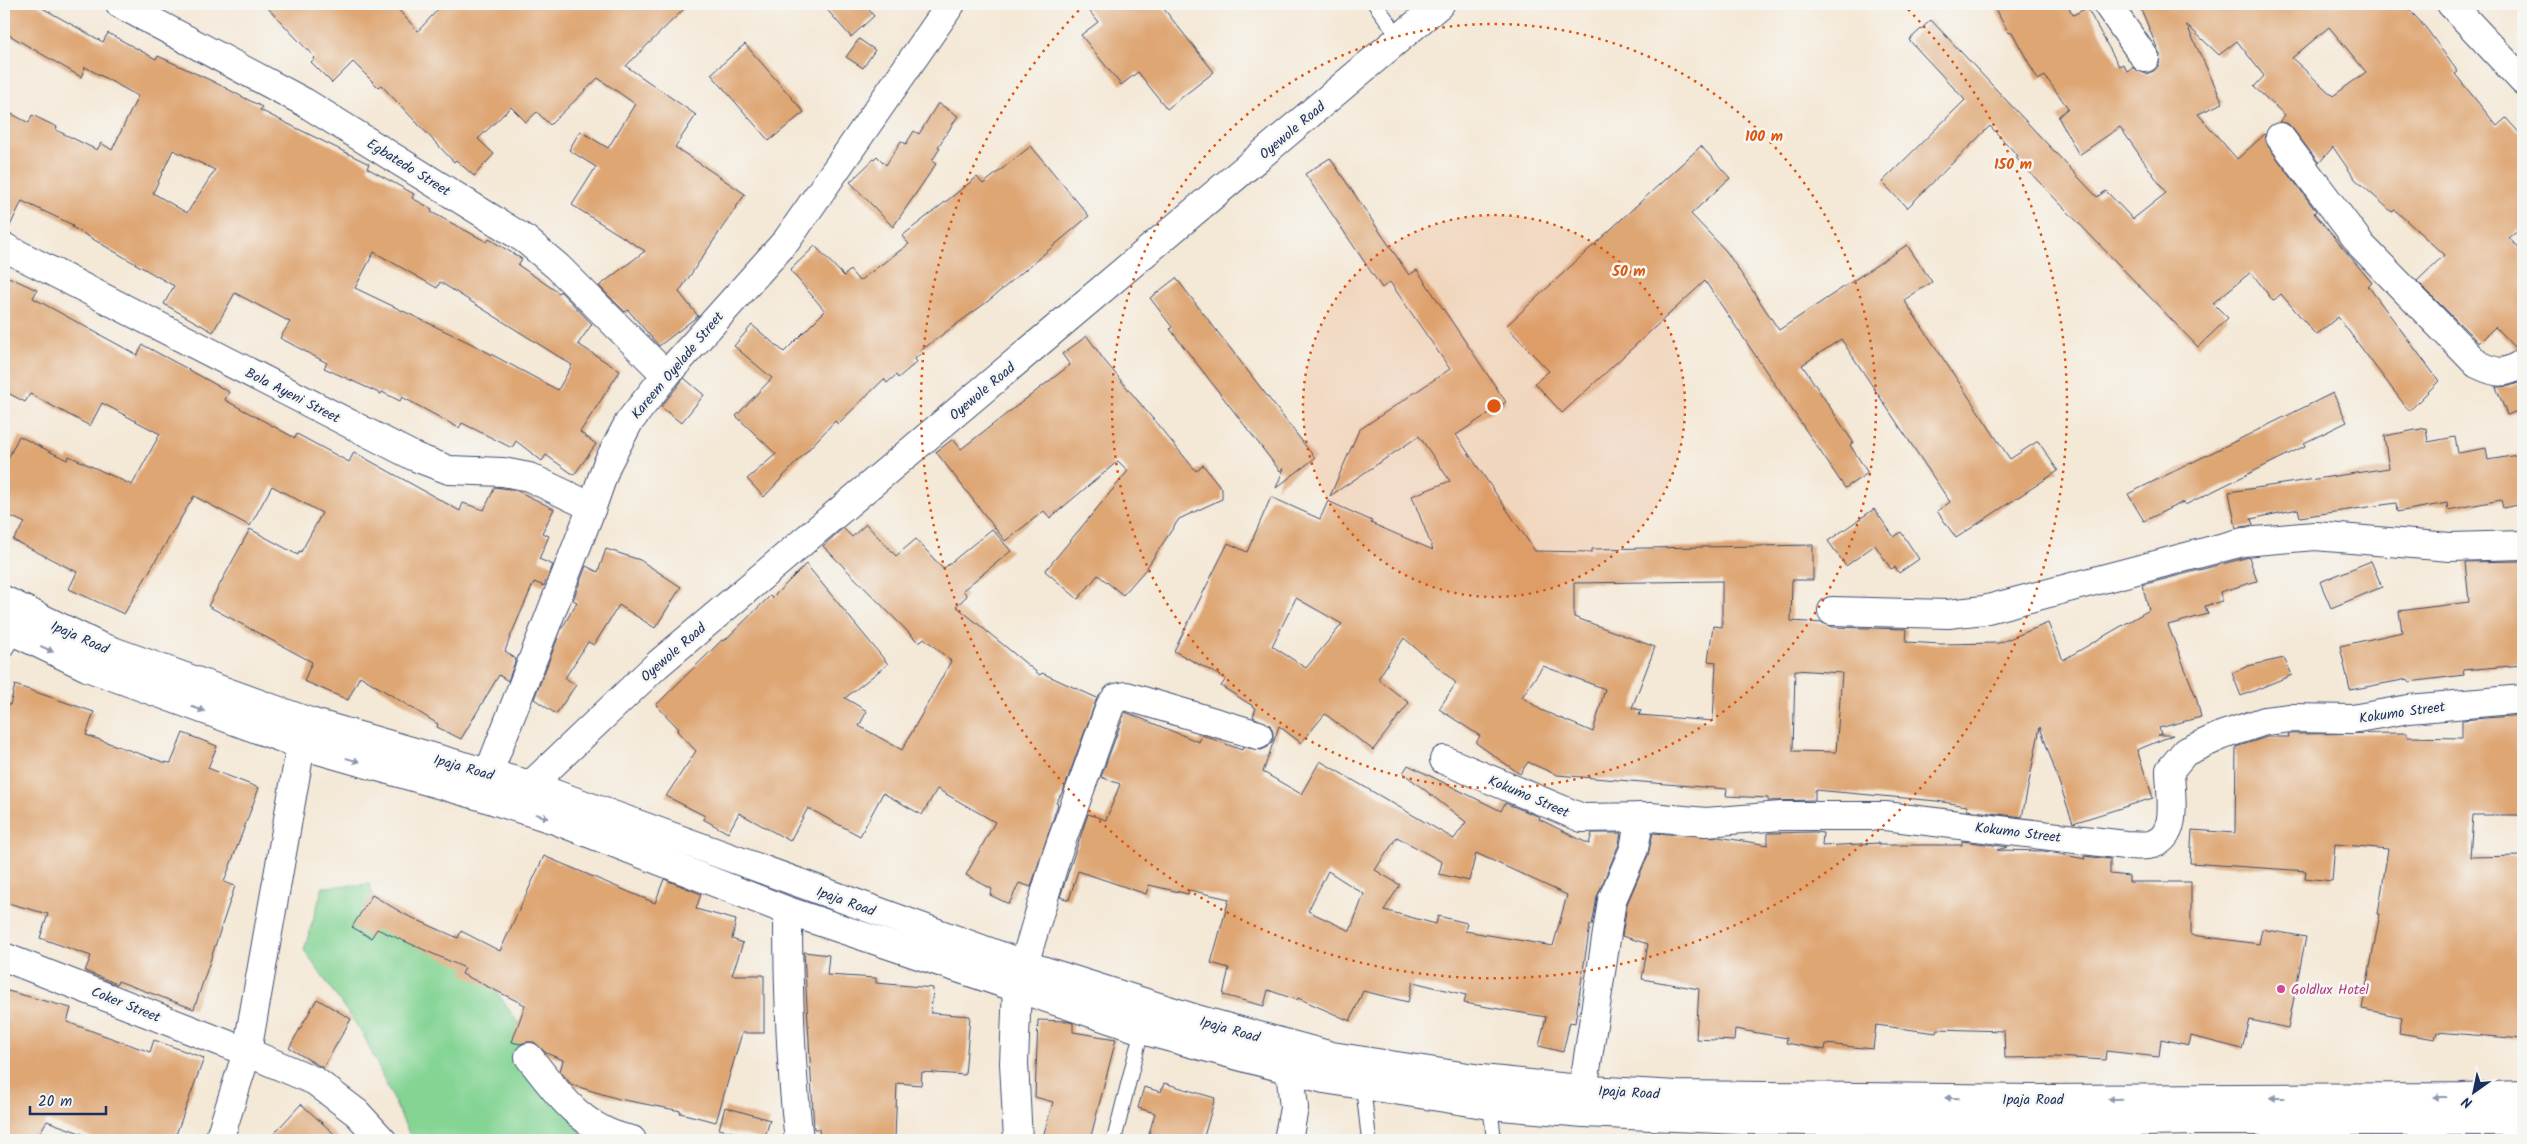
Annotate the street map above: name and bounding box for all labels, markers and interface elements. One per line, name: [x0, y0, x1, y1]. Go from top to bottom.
street label: Oyewole Road: [1255, 96, 1331, 165]
text: 100 m: [1745, 125, 1783, 149]
street label: Egbatedo Street: [362, 133, 455, 203]
text: 150 m: [1994, 153, 2032, 177]
text: 50 m: [1611, 260, 1646, 284]
street label: Kareem Oyelade Street: [626, 307, 730, 424]
street label: Oyewole Road: [945, 357, 1021, 426]
street label: Bola Ayeni Street: [241, 362, 344, 430]
centre of rings: [1485, 397, 1503, 415]
street label: Ipaja Road: [47, 615, 113, 661]
street label: Oyewole Road: [636, 617, 712, 688]
one-way arrow: [40, 645, 54, 653]
street label: Kokumo Street: [2358, 696, 2447, 730]
one-way arrow: [191, 706, 206, 713]
street label: Ipaja Road: [431, 749, 497, 787]
one-way arrow: [345, 756, 360, 764]
street label: Kokumo Street: [1484, 770, 1573, 824]
one-way arrow: [535, 812, 550, 820]
street label: Kokumo Street: [1974, 817, 2063, 849]
street label: Ipaja Road: [813, 881, 879, 923]
place label: Goldlux Hotel: [2291, 979, 2370, 1001]
street label: Coker Street: [87, 981, 164, 1029]
marker: Goldlux Hotel: [2275, 983, 2287, 995]
street label: Ipaja Road: [1197, 1011, 1263, 1049]
north arrow: [2450, 1066, 2500, 1116]
street label: Ipaja Road: [1598, 1080, 1661, 1106]
scale bar: [30, 1084, 106, 1116]
street label: Ipaja Road: [2002, 1089, 2065, 1111]
text: 20 m: [38, 1090, 72, 1114]
text: N: [2458, 1090, 2477, 1114]
one-way arrow: [2431, 1093, 2447, 1101]
one-way arrow: [1944, 1094, 1960, 1102]
one-way arrow: [2269, 1094, 2285, 1102]
one-way arrow: [2106, 1095, 2122, 1103]

